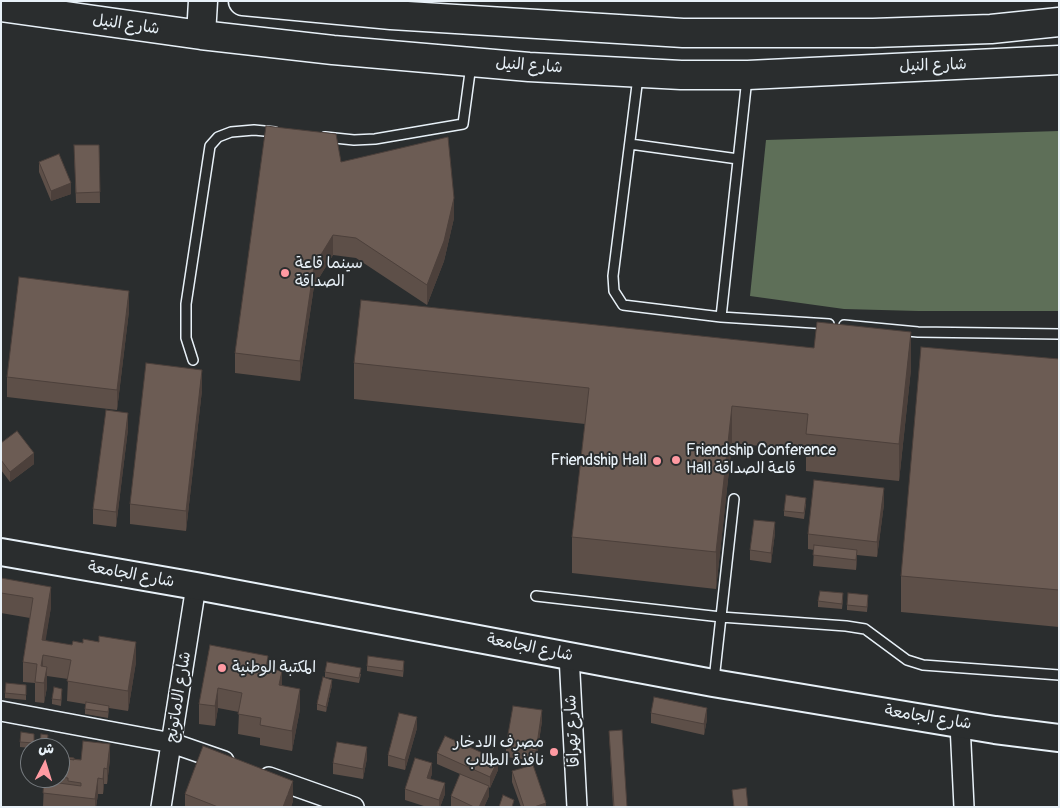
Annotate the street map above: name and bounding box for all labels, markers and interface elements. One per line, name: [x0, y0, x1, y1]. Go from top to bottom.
street label: شارع النيل: [91, 11, 161, 39]
street label: شارع النيل: [495, 54, 563, 78]
street label: شارع النيل: [899, 55, 967, 77]
place label: سينما قاعة الصداقة: [295, 254, 363, 292]
marker: سينما قاعة الصداقة: [279, 267, 291, 279]
place label: Friendship Conference Hall قاعة الصداقة: [686, 441, 836, 479]
place label: Friendship Hall: [550, 451, 647, 471]
marker: Friendship Conference Hall قاعة الصداقة: [670, 454, 682, 466]
marker: Friendship Hall: [651, 455, 663, 467]
street label: شارع الجامعة: [86, 558, 176, 592]
street label: شارع الجامعة: [485, 630, 575, 666]
street label: شارع الاماتونج: [162, 650, 196, 744]
place label: المكتبة الوطنية: [232, 658, 316, 678]
marker: المكتبة الوطنية: [216, 662, 228, 674]
street label: شارع تهراقا: [562, 694, 584, 768]
street label: شارع الجامعة: [883, 702, 973, 734]
place label: مصرف الادخار نافذة الطلاب: [454, 733, 544, 771]
north arrow: [20, 738, 70, 788]
text: ش: [38, 739, 55, 758]
marker: مصرف الادخار نافذة الطلاب: [548, 746, 560, 758]

